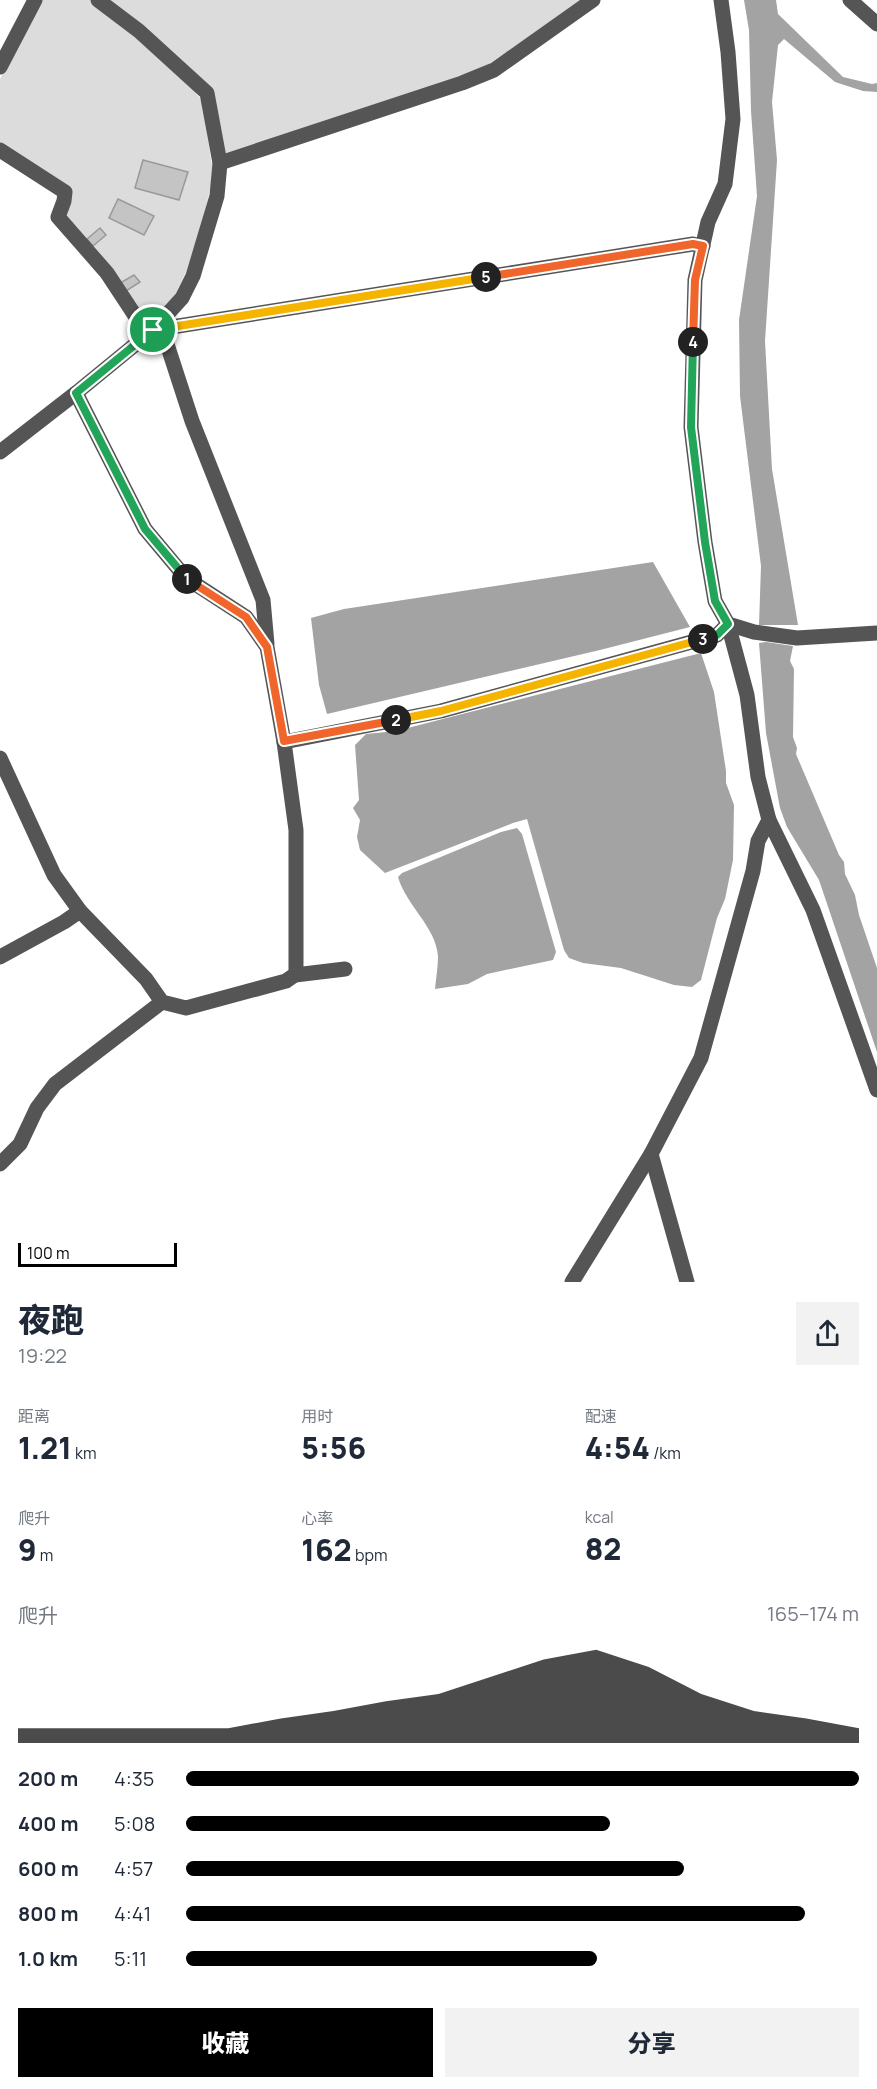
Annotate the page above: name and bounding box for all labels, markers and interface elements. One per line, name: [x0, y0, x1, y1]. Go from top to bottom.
pin: 5: [471, 262, 501, 292]
text: 5: [481, 266, 491, 288]
pin: [127, 304, 178, 355]
icon: arrive: [136, 313, 169, 346]
pin: 4: [678, 327, 708, 357]
text: 4: [688, 331, 698, 353]
pin: 1: [172, 564, 202, 594]
text: 1: [183, 568, 191, 590]
pin: 3: [688, 624, 718, 654]
text: 3: [698, 628, 708, 650]
pin: 2: [381, 705, 411, 735]
text: 2: [391, 709, 401, 731]
scale bar: [18, 1240, 177, 1268]
text: 100 m: [27, 1242, 70, 1264]
text: 夜跑: [18, 1297, 84, 1342]
button: share: [796, 1302, 859, 1365]
text: 19:22: [18, 1342, 67, 1369]
text: 距离: [18, 1405, 50, 1427]
text: 用时: [301, 1405, 333, 1427]
text: 配速: [585, 1405, 617, 1427]
text: 1.21: [18, 1427, 72, 1468]
text: 5:56: [301, 1427, 366, 1468]
text: 4:54: [585, 1427, 650, 1468]
text: km: [72, 1442, 96, 1464]
text: /km: [650, 1442, 681, 1464]
text: kcal: [585, 1506, 614, 1528]
text: 爬升: [18, 1507, 50, 1529]
text: 心率: [301, 1507, 333, 1529]
text: 82: [585, 1528, 621, 1569]
text: 9: [18, 1529, 37, 1570]
text: 162: [301, 1529, 352, 1570]
text: m: [37, 1544, 53, 1566]
text: bpm: [352, 1544, 387, 1566]
text: 165–174 m: [767, 1600, 859, 1627]
text: 爬升: [18, 1602, 58, 1629]
text: 200 m: [18, 1765, 78, 1792]
text: 4:35: [114, 1765, 154, 1792]
text: 400 m: [18, 1810, 78, 1837]
text: 5:08: [114, 1810, 155, 1837]
text: 600 m: [18, 1855, 79, 1882]
text: 4:57: [114, 1855, 153, 1882]
text: 800 m: [18, 1900, 79, 1927]
text: 4:41: [114, 1900, 151, 1927]
text: 1.0 km: [18, 1945, 78, 1972]
text: 5:11: [114, 1945, 147, 1972]
button: 收藏: [18, 2008, 433, 2077]
button: 分享: [445, 2008, 859, 2077]

